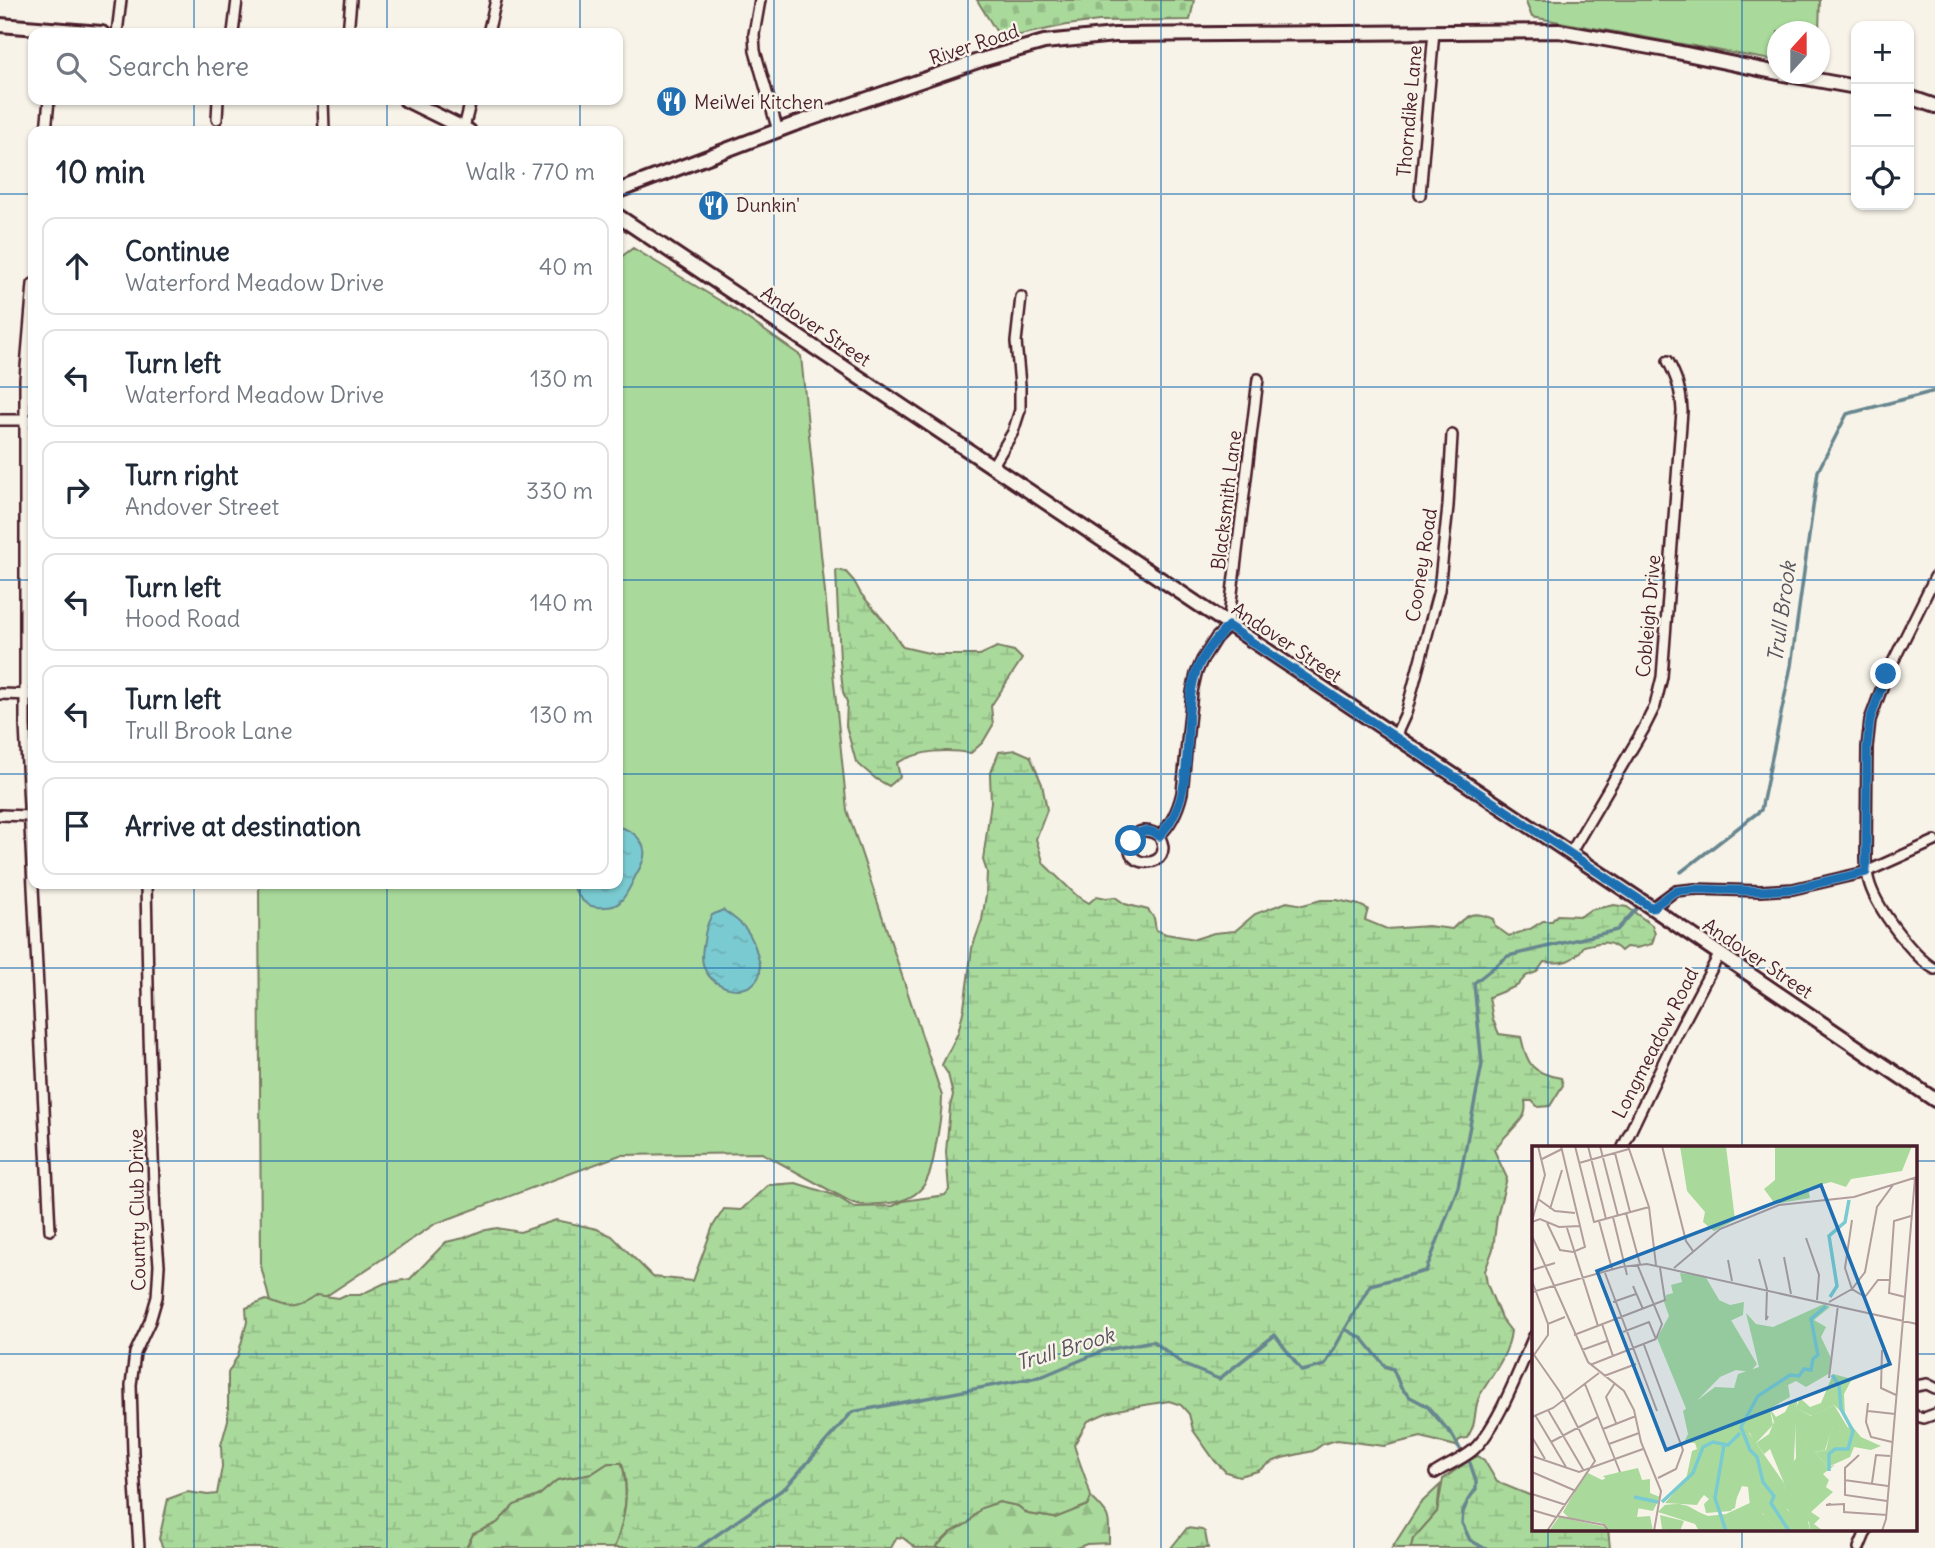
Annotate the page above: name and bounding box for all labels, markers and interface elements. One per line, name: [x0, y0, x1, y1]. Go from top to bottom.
street label: River Road: [926, 18, 1022, 70]
north arrow: [1767, 21, 1830, 84]
map controls: [1851, 21, 1914, 210]
button: +: [1851, 21, 1914, 84]
search box: [28, 28, 623, 105]
street label: Thorndike Lane: [1391, 44, 1427, 178]
icon: search: [52, 48, 90, 86]
text: Search here: [108, 50, 249, 83]
button: −: [1851, 84, 1914, 147]
restaurant icon: MeiWei Kitchen: [654, 85, 688, 119]
place label: MeiWei Kitchen: [694, 90, 824, 114]
button: locate: [1851, 147, 1914, 210]
text: 10 min: [56, 153, 145, 191]
text: Walk · 770 m: [465, 157, 595, 186]
restaurant icon: Dunkin': [696, 188, 730, 222]
place label: Dunkin': [736, 193, 800, 217]
text: Continue: [125, 235, 230, 268]
icon: ahead: [58, 247, 96, 285]
text: 40 m: [539, 252, 593, 281]
text: Waterford Meadow Drive: [125, 268, 384, 297]
street label: Andover Street: [756, 280, 876, 372]
text: Turn left: [125, 347, 221, 380]
icon: left: [58, 359, 96, 397]
text: 130 m: [530, 364, 593, 393]
text: Waterford Meadow Drive: [125, 380, 384, 409]
street label: Blacksmith Lane: [1206, 429, 1246, 571]
text: Turn right: [125, 459, 238, 492]
icon: right: [58, 471, 96, 509]
text: 330 m: [526, 476, 593, 505]
text: Andover Street: [125, 492, 279, 521]
street label: Cooney Road: [1400, 506, 1442, 624]
street label: Cobleigh Drive: [1631, 554, 1665, 678]
water label: Trull Brook: [1761, 559, 1802, 664]
text: Turn left: [125, 571, 221, 604]
icon: left: [58, 583, 96, 621]
text: 140 m: [530, 588, 593, 617]
street label: Andover Street: [1227, 596, 1347, 688]
text: Hood Road: [125, 604, 240, 633]
route end: [1870, 658, 1901, 689]
text: Turn left: [125, 683, 221, 716]
icon: left: [58, 695, 96, 733]
text: 130 m: [530, 700, 593, 729]
text: Trull Brook Lane: [125, 716, 293, 745]
icon: arrive: [58, 807, 96, 845]
text: Arrive at destination: [125, 810, 361, 843]
route start: [1115, 825, 1146, 856]
street label: Andover Street: [1698, 912, 1818, 1004]
street label: Longmeadow Road: [1607, 964, 1703, 1122]
street label: Country Club Drive: [124, 1129, 150, 1291]
inset map: [1532, 1146, 1918, 1530]
water label: Trull Brook: [1012, 1320, 1118, 1376]

